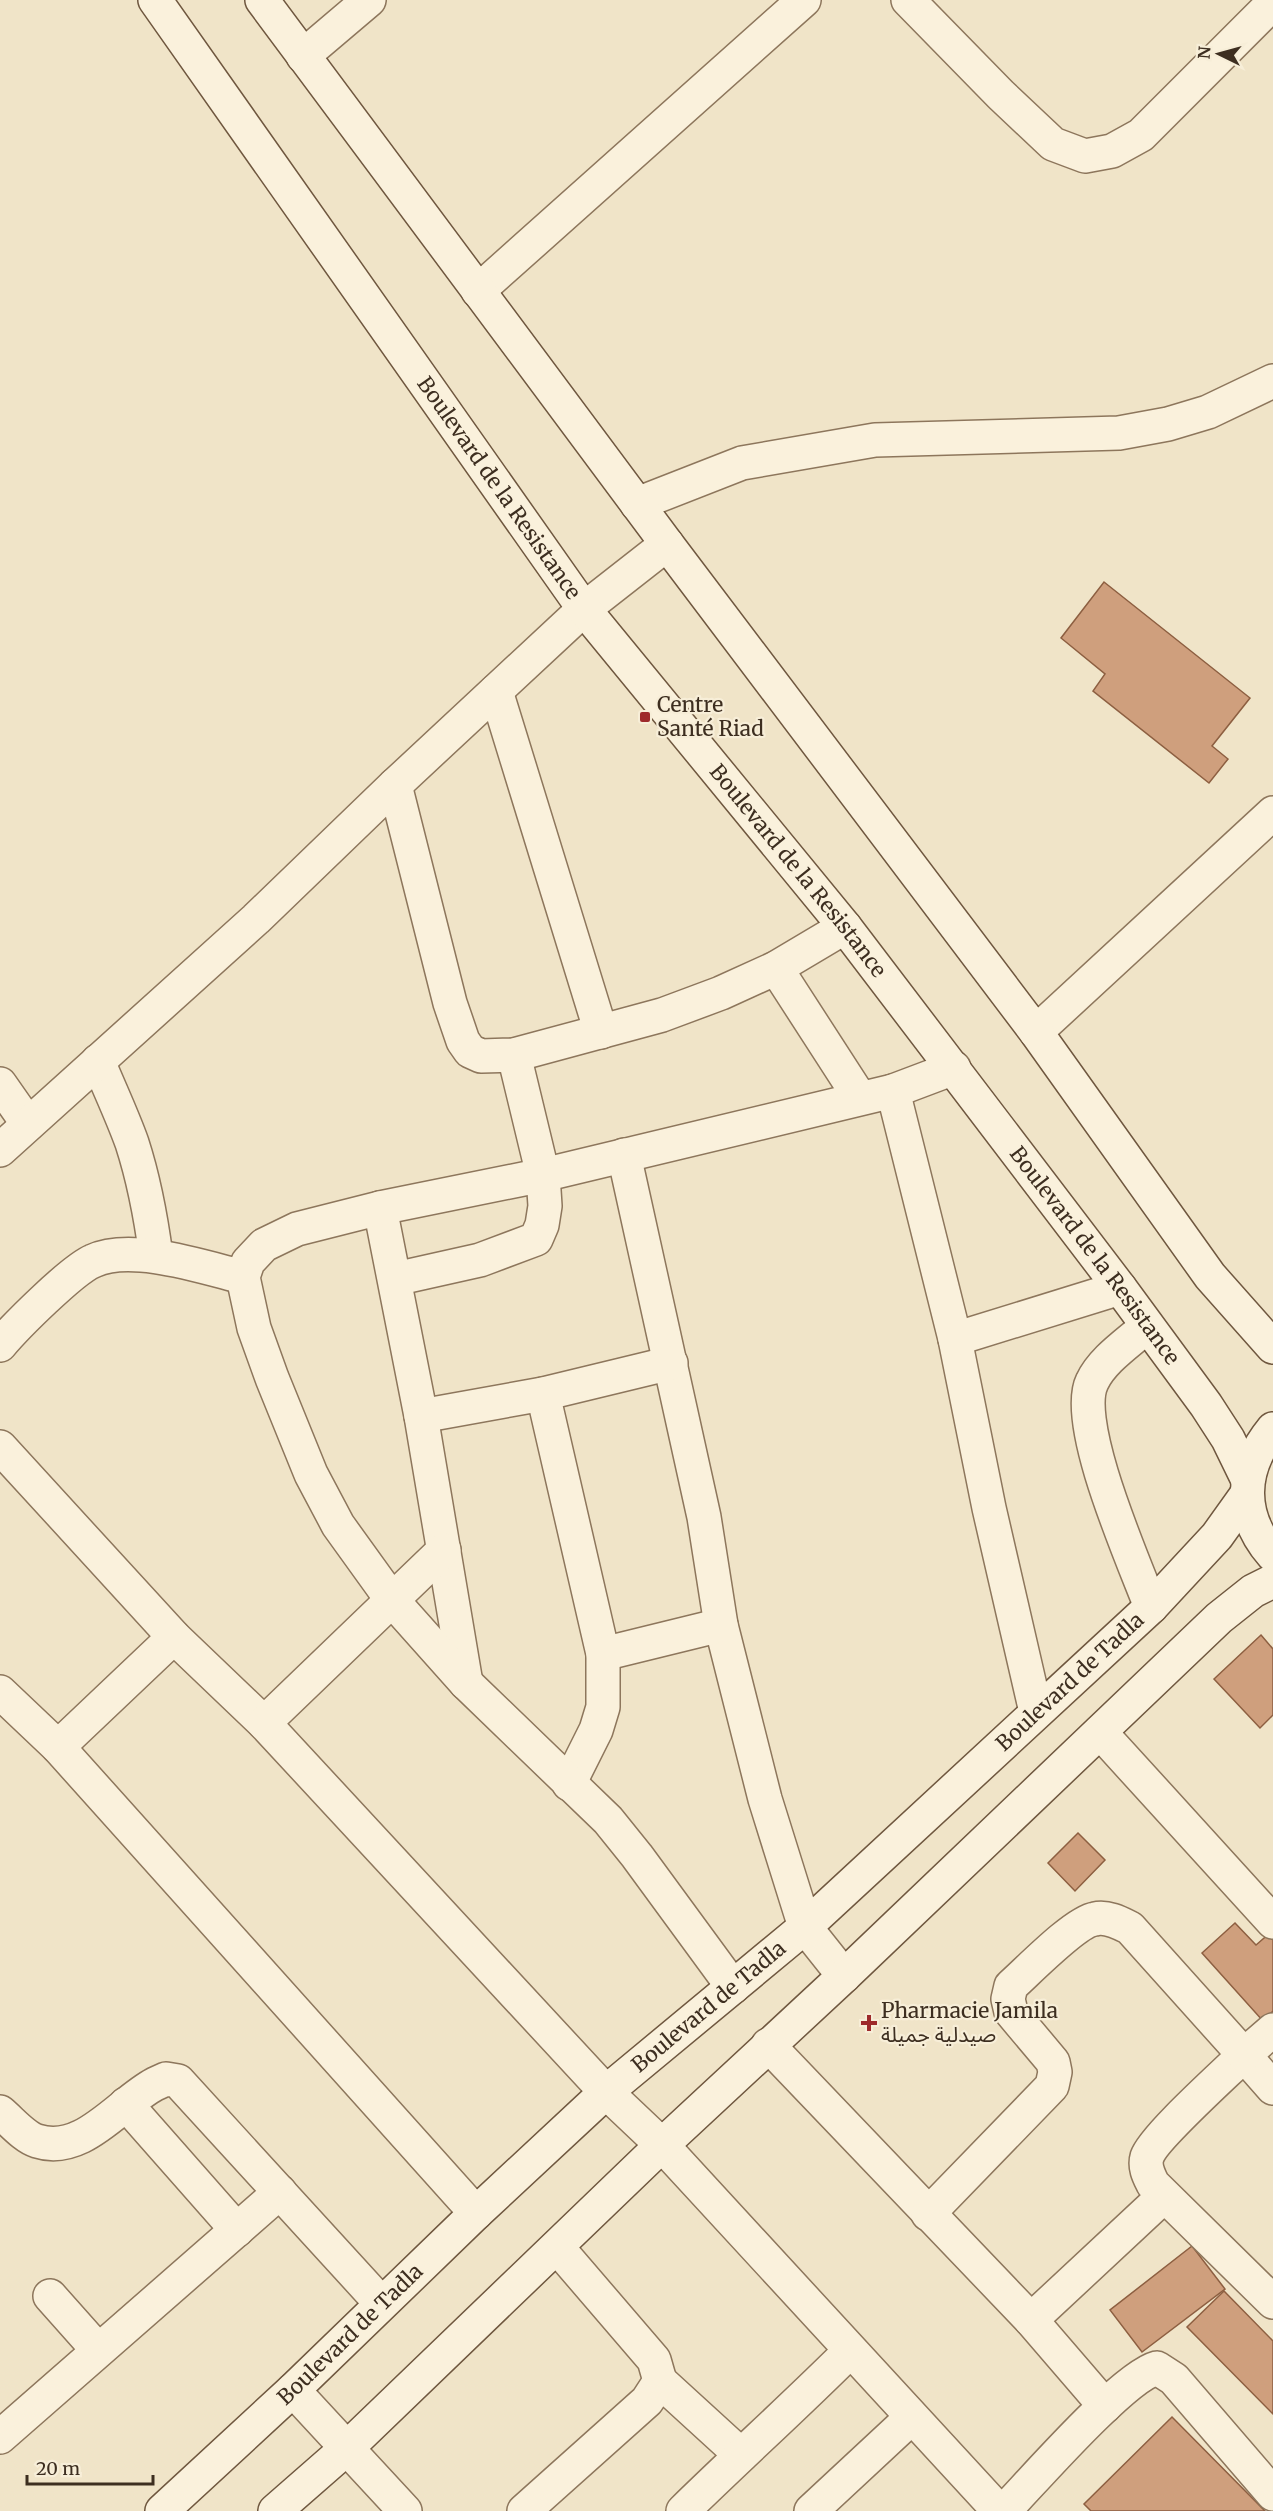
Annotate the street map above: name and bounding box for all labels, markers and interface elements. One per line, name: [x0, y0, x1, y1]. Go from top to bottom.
north arrow: [1189, 24, 1249, 84]
text: N: [1194, 45, 1215, 60]
street label: Boulevard de la Resistance: [411, 371, 587, 604]
place label: Centre Santé Riad: [657, 691, 764, 742]
marker: Centre Santé Riad: [638, 710, 652, 724]
street label: Boulevard de la Resistance: [704, 758, 892, 983]
street label: Boulevard de la Resistance: [1004, 1141, 1186, 1370]
street label: Boulevard de Tadla: [990, 1606, 1149, 1757]
street label: Boulevard de Tadla: [626, 1935, 791, 2078]
place label: Pharmacie Jamila صيدلية جميلة: [881, 1997, 1058, 2048]
marker: Pharmacie Jamila صيدلية جميلة: [862, 2016, 876, 2030]
street label: Boulevard de Tadla: [271, 2258, 428, 2411]
scale bar: [27, 2448, 153, 2486]
text: 20 m: [36, 2457, 80, 2480]

